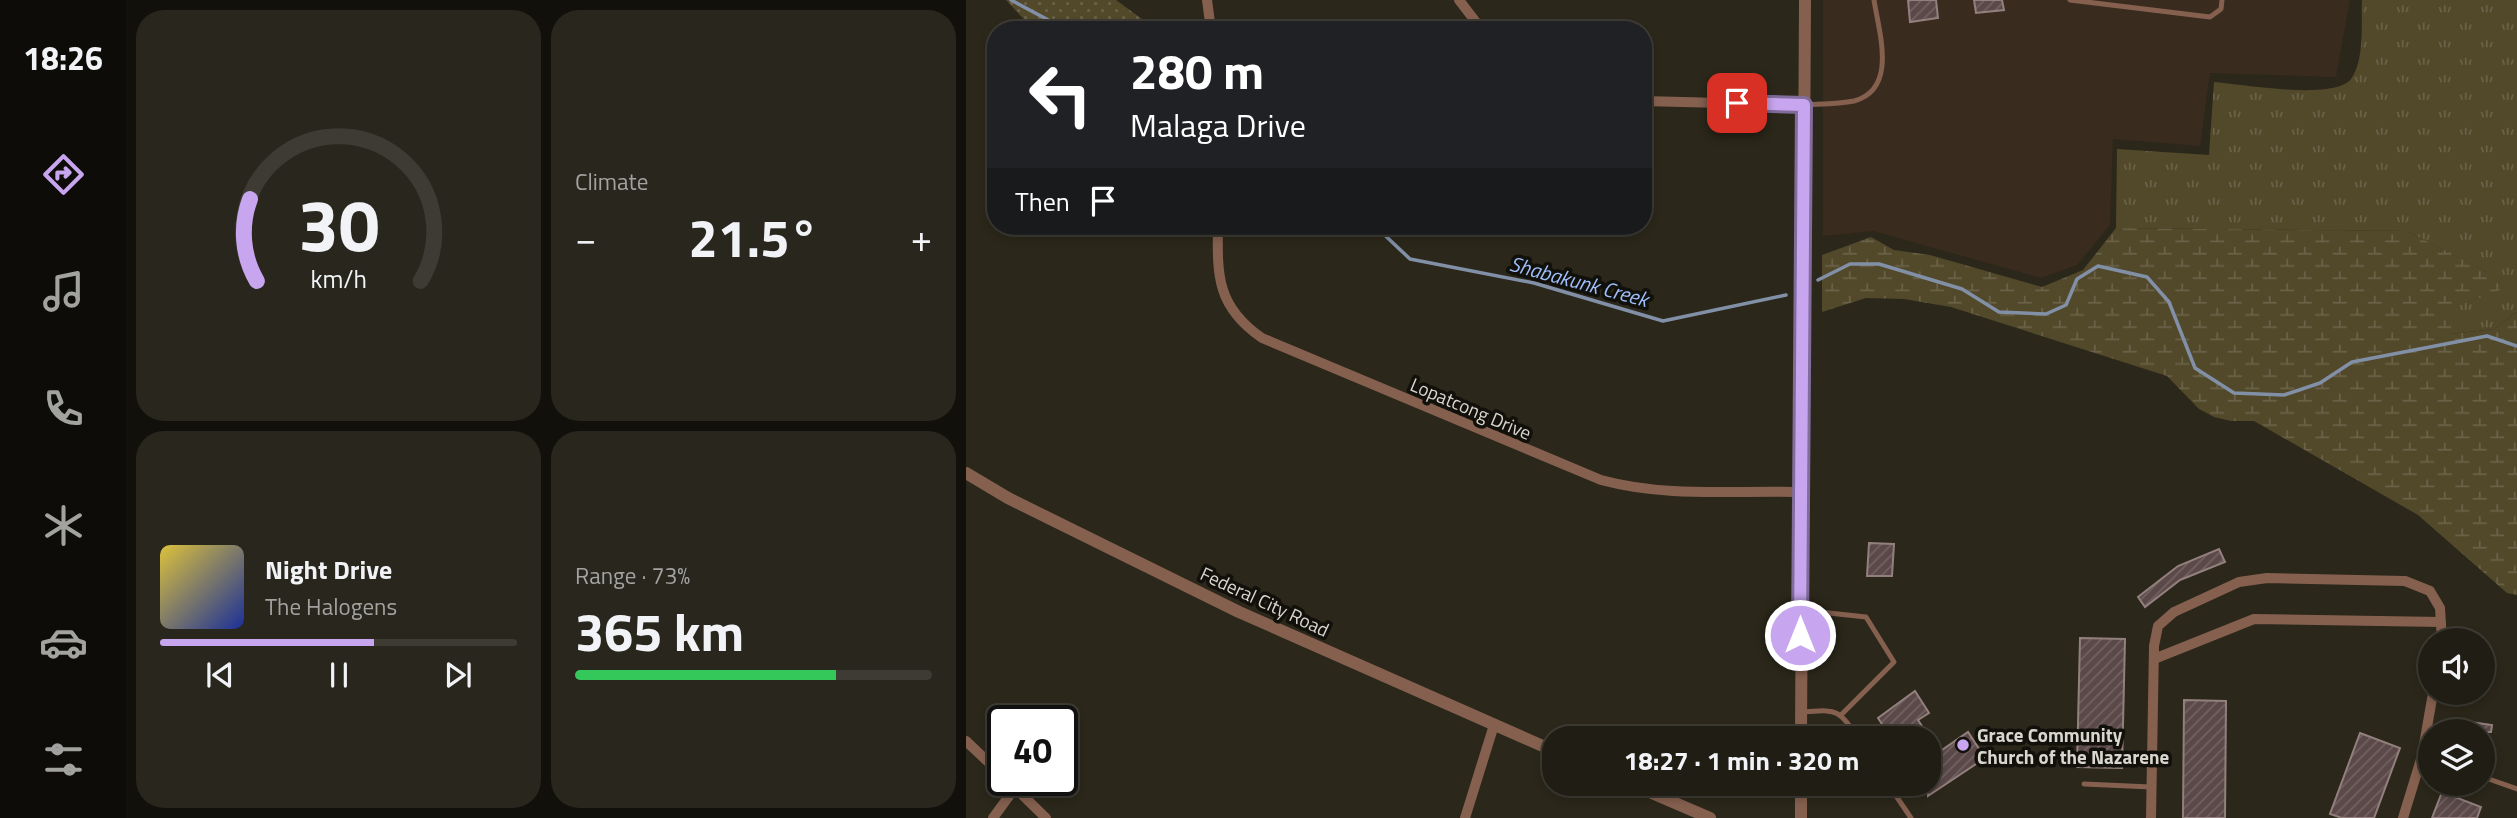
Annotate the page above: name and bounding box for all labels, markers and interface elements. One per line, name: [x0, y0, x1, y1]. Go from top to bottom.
text: 280 m: [1130, 33, 1264, 108]
text: 18:26: [23, 34, 103, 82]
icon: left: [1015, 49, 1106, 140]
pin: [1707, 73, 1767, 133]
icon: arrive: [1718, 84, 1756, 122]
text: Malaga Drive: [1130, 101, 1306, 149]
icon: directions: [39, 150, 88, 199]
text: Climate: [575, 164, 648, 199]
text: 30: [298, 170, 379, 280]
text: Then: [1015, 182, 1070, 221]
icon: arrive: [1084, 182, 1122, 220]
text: 21.5°: [689, 198, 818, 277]
text: −: [575, 209, 596, 267]
text: +: [911, 209, 932, 267]
water label: Shabakunk Creek: [1506, 247, 1654, 316]
text: km/h: [310, 260, 367, 298]
icon: music: [39, 267, 88, 316]
street label: Lopatcong Drive: [1406, 369, 1536, 447]
icon: phone: [39, 384, 88, 433]
icon: climate: [39, 501, 88, 550]
text: Night Drive: [265, 550, 392, 589]
text: Range · 73%: [575, 558, 690, 593]
street label: Federal City Road: [1196, 558, 1334, 644]
text: The Halogens: [265, 589, 397, 624]
text: 365 km: [575, 592, 744, 671]
position arrow: [1763, 598, 1837, 672]
icon: car: [39, 618, 88, 667]
map controls: [2418, 628, 2495, 796]
button: sound: [2418, 628, 2495, 705]
icon: previous: [201, 656, 239, 694]
icon: pause: [320, 656, 358, 694]
icon: next: [439, 656, 477, 694]
speed limit sign: 40: [987, 705, 1078, 796]
button: layers: [2418, 719, 2495, 796]
place label: Grace Community Church of the Nazarene: [1977, 720, 2169, 771]
icon: filters: [39, 735, 88, 784]
marker: Grace Community Church of the Nazarene: [1955, 737, 1971, 753]
text: 18:27 · 1 min · 320 m: [1624, 741, 1859, 780]

